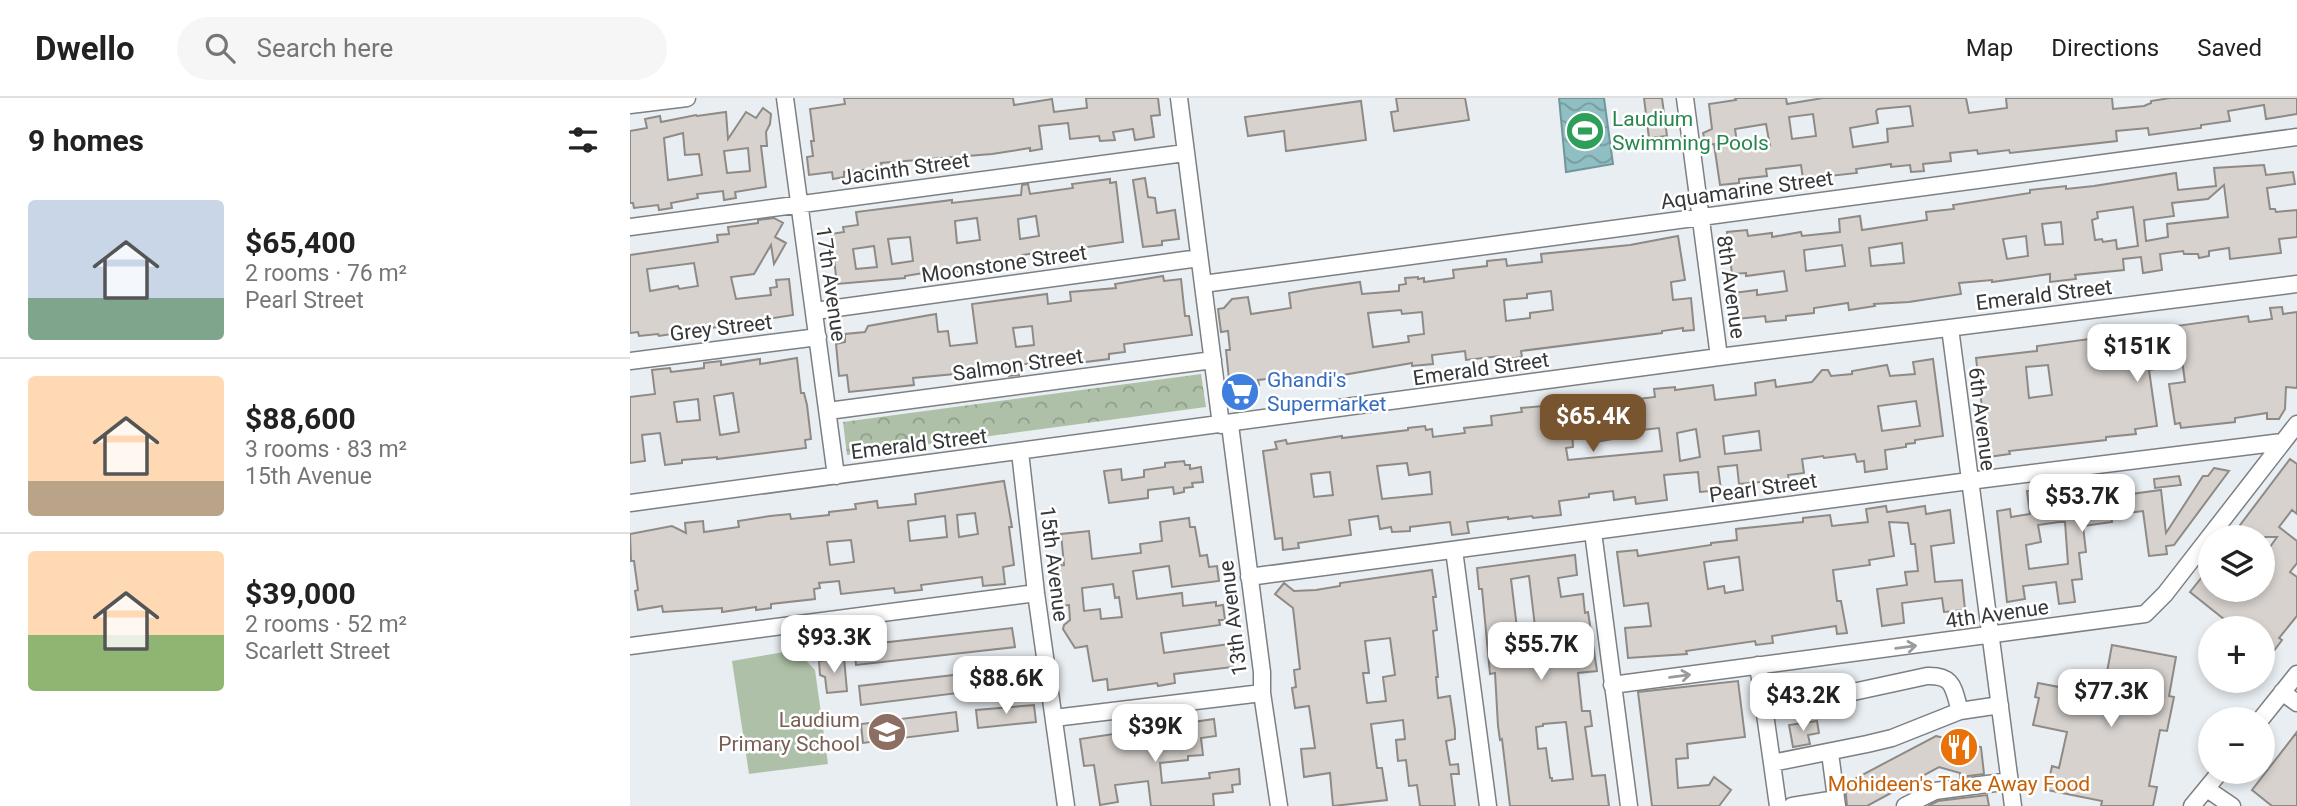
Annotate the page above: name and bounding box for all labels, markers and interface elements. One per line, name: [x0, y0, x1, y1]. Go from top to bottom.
search box: [177, 17, 667, 80]
text: Dwello: [35, 29, 135, 68]
icon: search: [201, 29, 239, 67]
text: Search here: [257, 33, 393, 63]
text: Map: [1966, 34, 2013, 62]
text: Directions: [2051, 34, 2159, 62]
text: Saved: [2197, 34, 2262, 62]
place label: Laudium Swimming Pools: [1612, 107, 1769, 155]
sports icon: Laudium Swimming Pools: [1564, 110, 1606, 152]
icon: filters: [564, 121, 602, 159]
text: 9 homes: [28, 123, 144, 158]
street label: Jacinth Street: [839, 148, 971, 190]
street label: Aquamarine Street: [1659, 166, 1835, 214]
text: $65,400: [245, 225, 356, 260]
street label: 17th Avenue: [811, 225, 851, 343]
icon: home: [84, 228, 168, 312]
street label: 8th Avenue: [1712, 234, 1750, 340]
street label: Moonstone Street: [920, 240, 1088, 287]
text: 2 rooms · 76 m²: [245, 260, 407, 287]
street label: Emerald Street: [1974, 275, 2114, 315]
text: Pearl Street: [245, 287, 364, 314]
street label: Grey Street: [669, 310, 774, 346]
pin: $151K: [2088, 324, 2186, 384]
text: $151K: [2103, 333, 2171, 360]
street label: Salmon Street: [951, 344, 1085, 386]
street label: Emerald Street: [1411, 348, 1551, 390]
street label: 6th Avenue: [1964, 366, 2000, 472]
place label: Ghandi's Supermarket: [1267, 368, 1387, 416]
supermarket icon: Ghandi's Supermarket: [1219, 371, 1261, 413]
pin: $65.4K: [1536, 394, 1650, 454]
text: $88,600: [245, 401, 356, 436]
text: $65.4K: [1556, 403, 1630, 430]
icon: home: [84, 404, 168, 488]
street label: Emerald Street: [849, 424, 989, 464]
text: 3 rooms · 83 m²: [245, 436, 407, 463]
text: 15th Avenue: [245, 463, 372, 490]
street label: Pearl Street: [1708, 469, 1819, 507]
pin: $53.7K: [2025, 474, 2139, 534]
text: $53.7K: [2045, 483, 2119, 510]
street label: 15th Avenue: [1035, 505, 1073, 623]
map controls: [2198, 525, 2275, 784]
button: layers: [2198, 525, 2275, 602]
street label: 13th Avenue: [1214, 559, 1252, 677]
text: $39,000: [245, 576, 356, 611]
icon: home: [84, 579, 168, 663]
street label: 4th Avenue: [1944, 595, 2050, 633]
text: 2 rooms · 52 m²: [245, 611, 407, 638]
pin: $93.3K: [777, 616, 891, 675]
button: +: [2198, 616, 2275, 693]
pin: $55.7K: [1484, 622, 1598, 682]
text: $93.3K: [797, 624, 871, 651]
text: $55.7K: [1504, 631, 1578, 658]
text: Scarlett Street: [245, 638, 390, 665]
one-way arrow: [1894, 640, 1917, 653]
pin: $88.6K: [949, 656, 1063, 716]
text: $88.6K: [969, 665, 1043, 692]
one-way arrow: [1668, 669, 1691, 682]
pin: $77.3K: [2054, 670, 2168, 729]
pin: $43.2K: [1746, 674, 1860, 733]
text: $77.3K: [2074, 678, 2148, 705]
text: $43.2K: [1766, 682, 1840, 709]
pin: $39K: [1114, 704, 1196, 764]
button: −: [2198, 707, 2275, 784]
place label: Laudium Primary School: [718, 708, 860, 756]
school or university icon: Laudium Primary School: [866, 711, 908, 753]
text: $39K: [1128, 713, 1182, 740]
restaurant icon: Mohideen's Take Away Food: [1938, 726, 1980, 768]
place label: Mohideen's Take Away Food: [1828, 772, 2090, 796]

